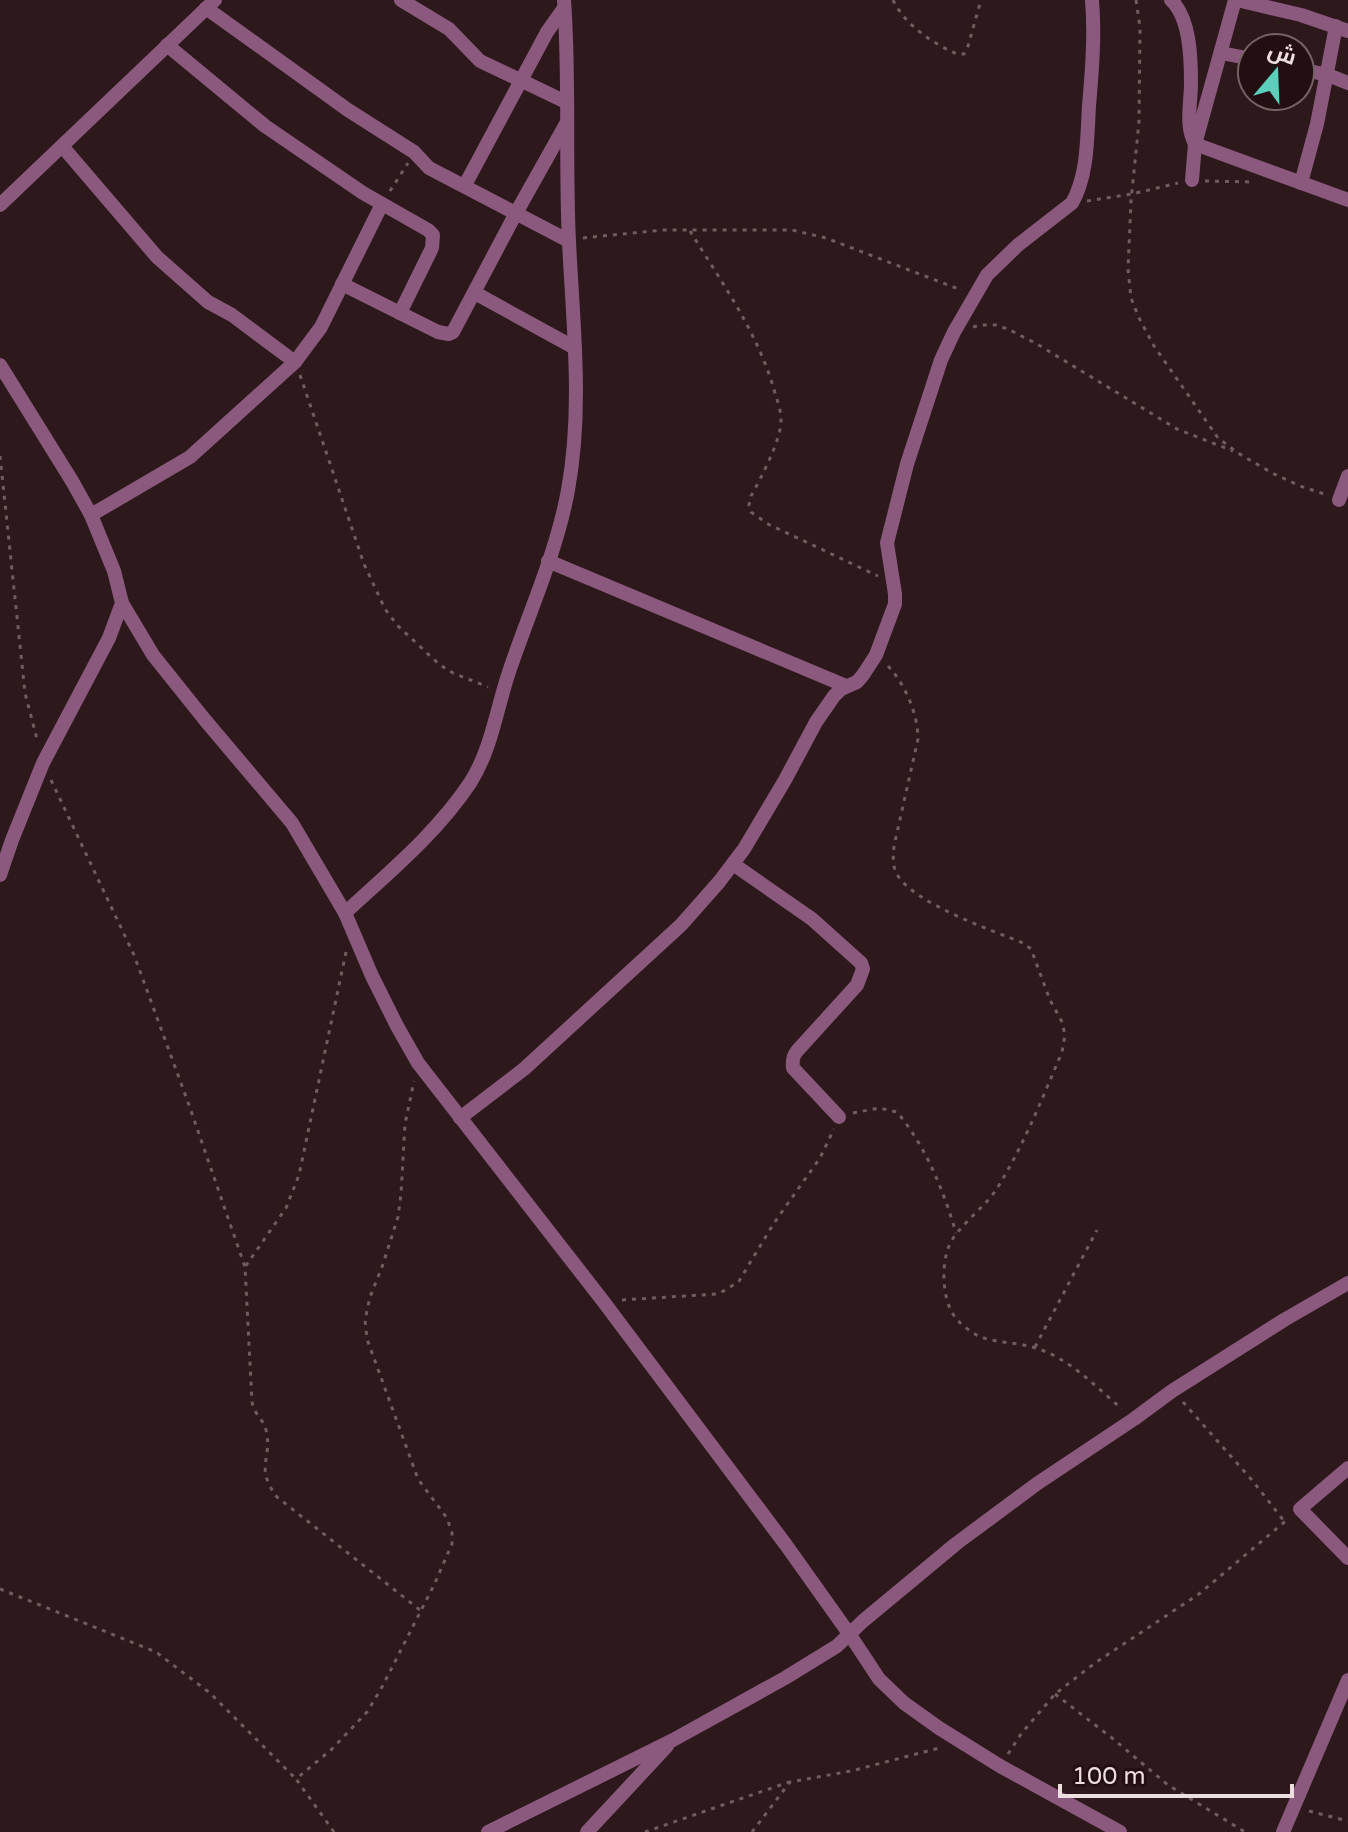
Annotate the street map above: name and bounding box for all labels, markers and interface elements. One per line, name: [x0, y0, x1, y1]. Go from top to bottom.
north arrow: [1236, 32, 1316, 112]
text: ش: [1265, 37, 1300, 71]
scale bar: [1060, 1748, 1292, 1798]
text: 100 m: [1072, 1762, 1146, 1791]

